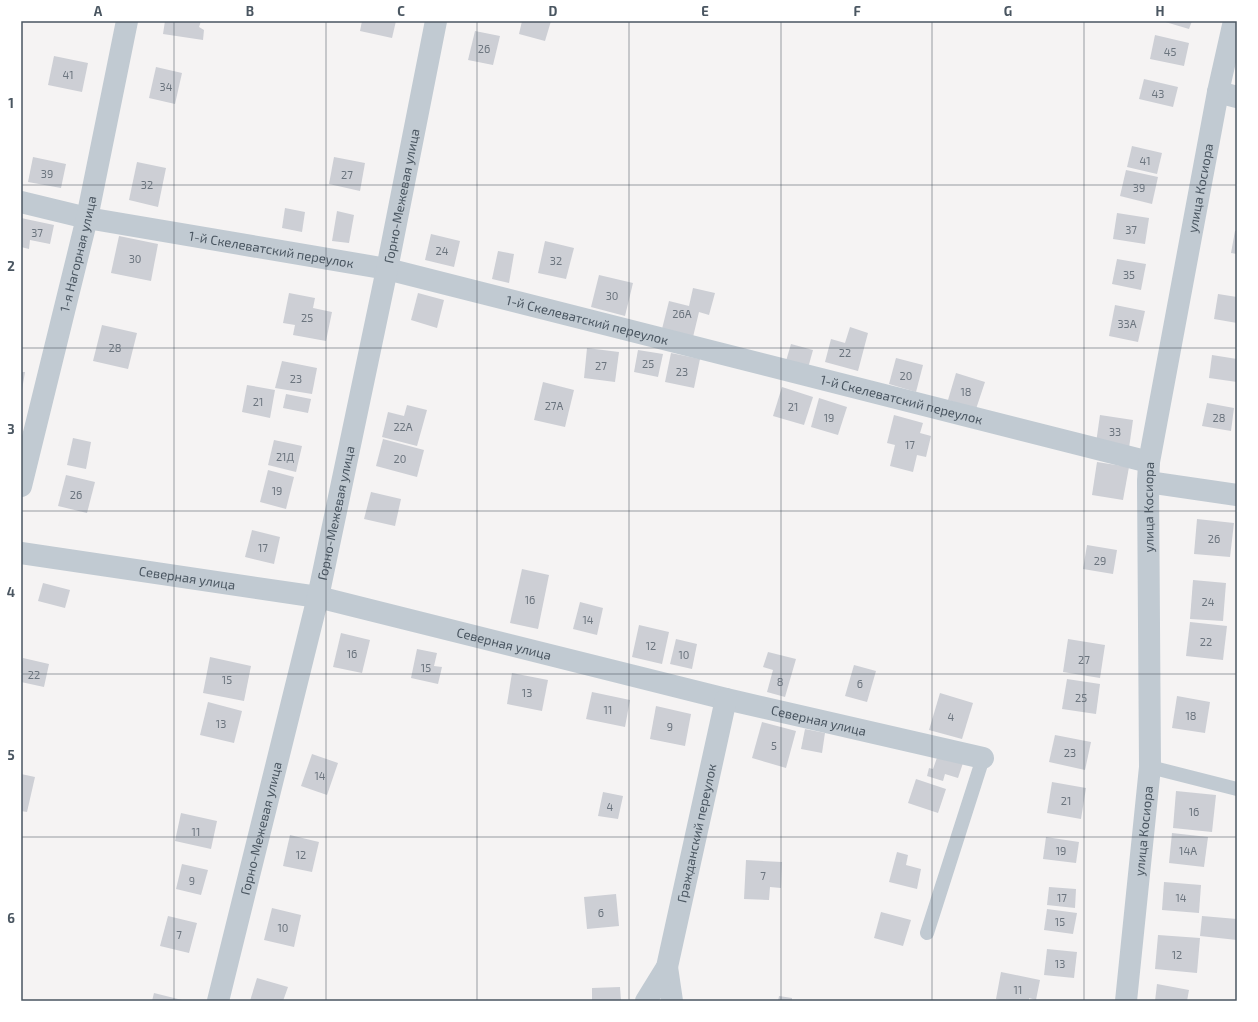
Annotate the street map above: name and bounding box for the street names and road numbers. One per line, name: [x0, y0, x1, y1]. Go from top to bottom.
street label: Горно-Межевая улица: [380, 127, 423, 264]
street label: улица Косиора: [1184, 142, 1216, 234]
street label: 1-я Нагорная улица: [56, 194, 99, 314]
street label: 1-й Скелеватский переулок: [188, 227, 355, 271]
street label: 1-й Скелеватский переулок: [505, 292, 670, 348]
street label: 1-й Скелеватский переулок: [819, 371, 984, 428]
street label: Горно-Межевая улица: [314, 444, 358, 582]
street label: улица Косиора: [1140, 462, 1157, 553]
street label: Северная улица: [138, 563, 236, 593]
street label: Северная улица: [455, 624, 553, 663]
street label: Северная улица: [770, 702, 868, 739]
street label: Горно-Межевая улица: [237, 760, 285, 897]
street label: Гражданский переулок: [673, 762, 720, 904]
street label: улица Косиора: [1131, 785, 1156, 877]

